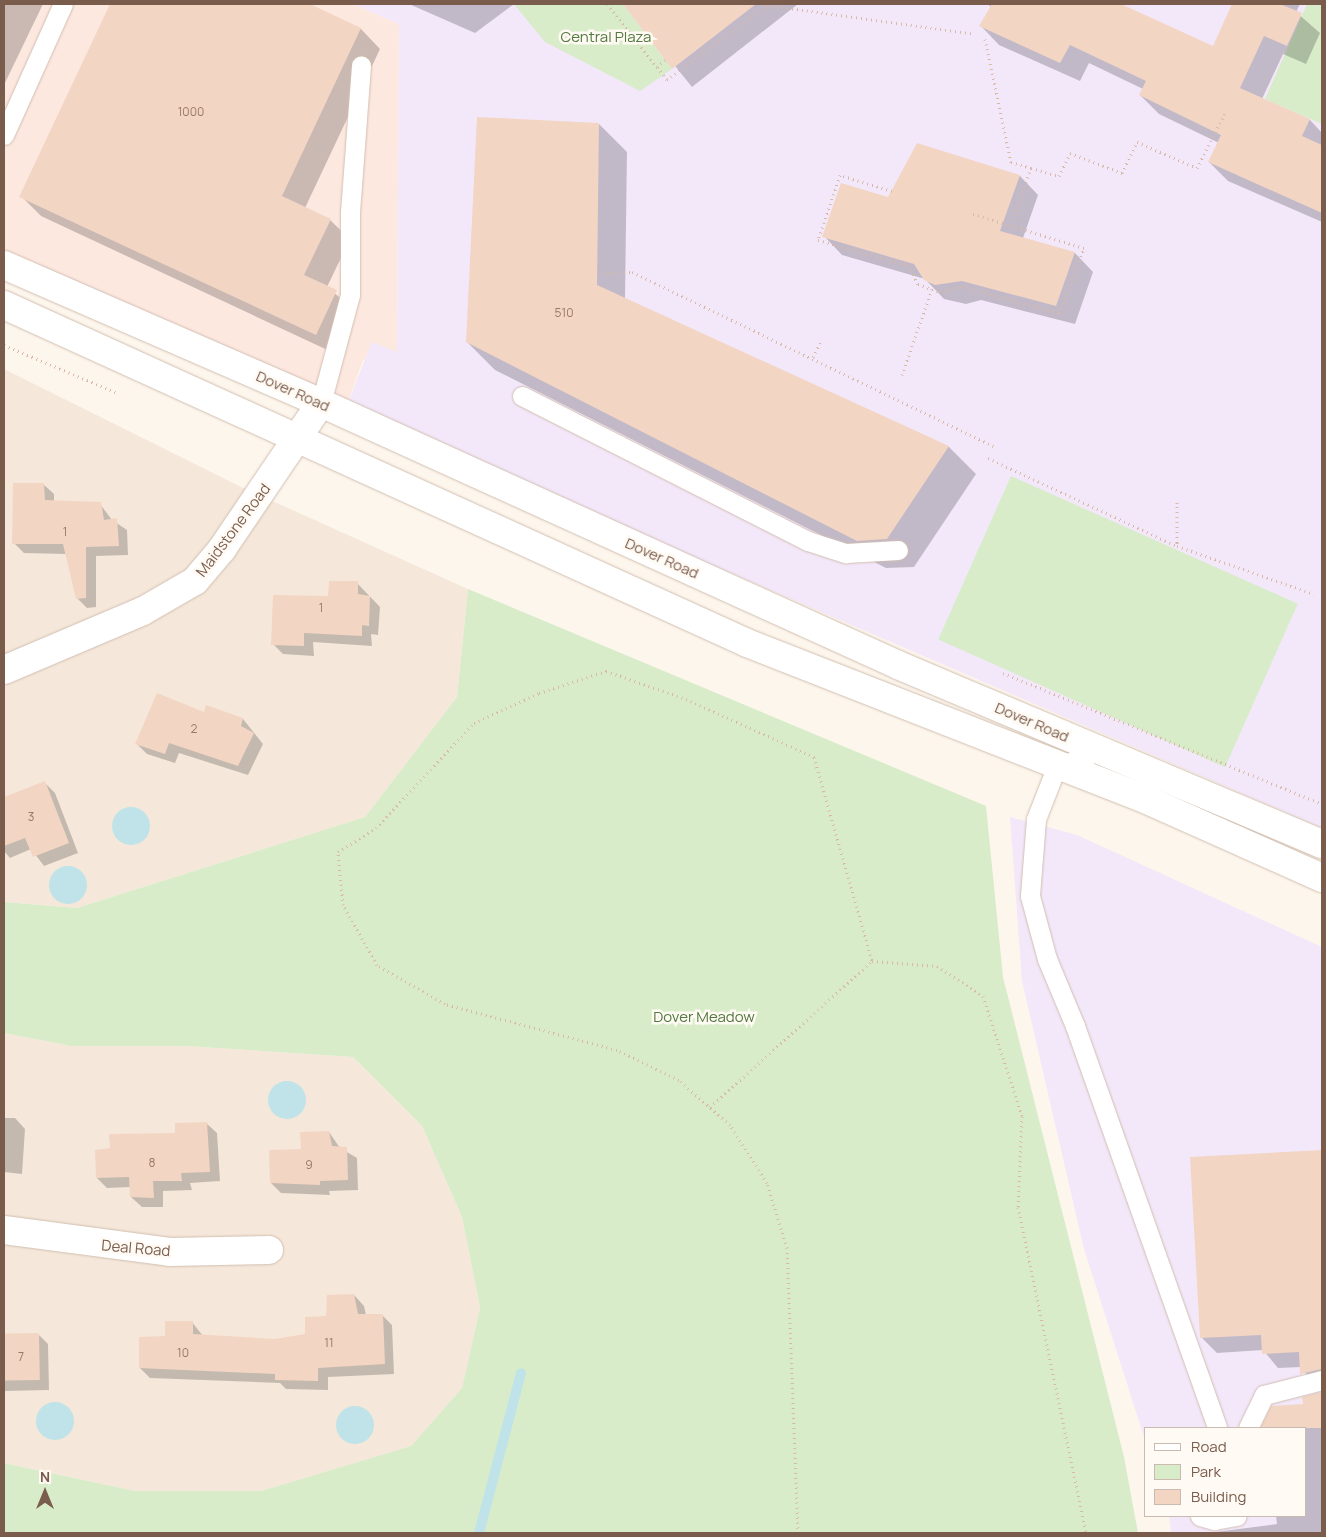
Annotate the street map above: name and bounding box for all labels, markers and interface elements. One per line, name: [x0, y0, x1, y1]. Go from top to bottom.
park label: Central Plaza: [561, 28, 651, 46]
house number: 1000: [178, 105, 204, 119]
house number: 510: [555, 306, 573, 320]
street label: Dover Road: [253, 367, 333, 415]
street label: Maidstone Road: [192, 480, 274, 580]
house number: 1: [63, 525, 67, 539]
street label: Dover Road: [622, 534, 702, 582]
house number: 1: [319, 601, 323, 615]
street label: Dover Road: [992, 698, 1072, 746]
house number: 2: [191, 722, 197, 736]
house number: 3: [28, 810, 34, 824]
park label: Dover Meadow: [653, 1008, 755, 1026]
house number: 8: [149, 1156, 155, 1170]
house number: 9: [305, 1158, 313, 1172]
street label: Deal Road: [101, 1236, 171, 1260]
house number: 11: [324, 1336, 334, 1350]
house number: 10: [177, 1346, 189, 1360]
house number: 7: [18, 1350, 24, 1364]
legend: [1144, 1427, 1306, 1517]
text: Road: [1191, 1436, 1227, 1457]
text: Park: [1191, 1461, 1221, 1482]
north arrow: [20, 1467, 70, 1517]
text: N: [40, 1467, 50, 1486]
text: Building: [1191, 1486, 1246, 1507]

